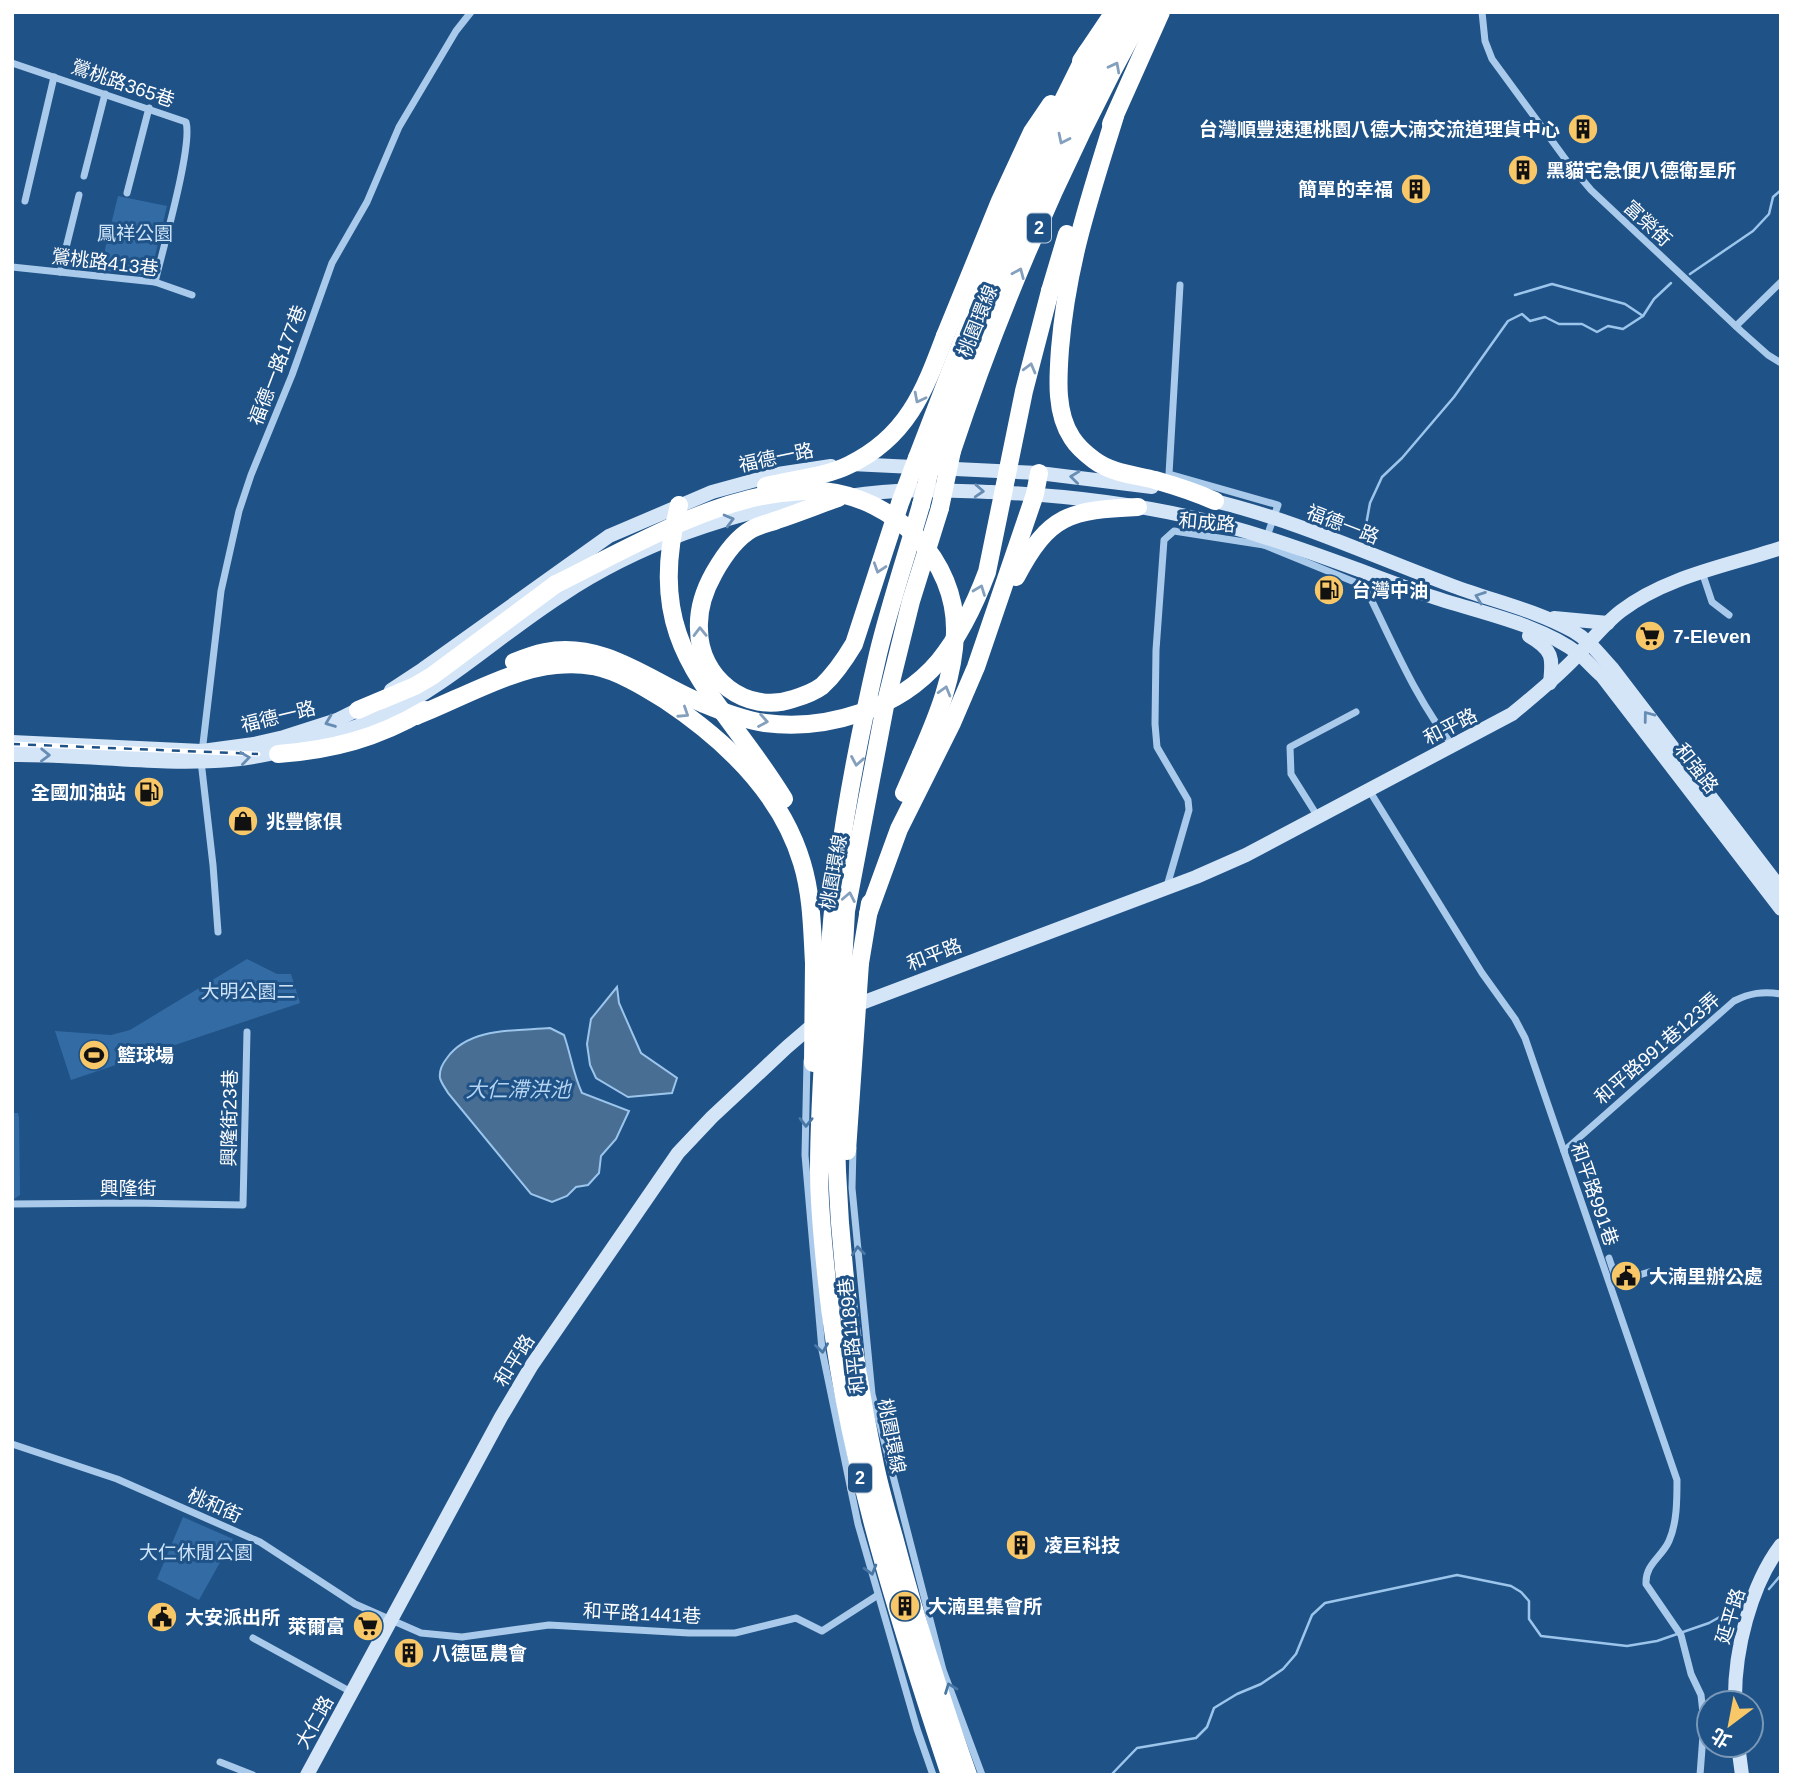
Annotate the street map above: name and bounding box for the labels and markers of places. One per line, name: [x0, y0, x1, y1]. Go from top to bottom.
building icon: 台灣順豐速運桃園八德大湳交流道理貨中心: [1566, 112, 1600, 146]
place label: 台灣順豐速運桃園八德大湳交流道理貨中心: [1199, 119, 1560, 140]
building icon: 黑貓宅急便八德衛星所: [1506, 153, 1540, 187]
place label: 黑貓宅急便八德衛星所: [1546, 160, 1736, 181]
building icon: 簡單的幸福: [1399, 172, 1433, 206]
place label: 簡單的幸福: [1298, 179, 1393, 200]
fuel station icon: 台灣中油: [1312, 573, 1346, 607]
place label: 台灣中油: [1352, 580, 1428, 601]
supermarket icon: 7-Eleven: [1633, 619, 1667, 653]
place label: 7-Eleven: [1673, 626, 1751, 647]
fuel station icon: 全國加油站: [132, 775, 166, 809]
place label: 全國加油站: [31, 782, 126, 803]
shop icon: 兆豐傢俱: [226, 804, 260, 838]
place label: 兆豐傢俱: [266, 811, 342, 832]
sports icon: 籃球場: [77, 1038, 111, 1072]
place label: 籃球場: [117, 1045, 174, 1066]
public building icon: 大湳里辦公處: [1609, 1259, 1643, 1293]
place label: 大湳里辦公處: [1649, 1266, 1763, 1287]
building icon: 凌巨科技: [1004, 1528, 1038, 1562]
place label: 凌巨科技: [1044, 1535, 1120, 1556]
building icon: 大湳里集會所: [888, 1589, 922, 1623]
place label: 大湳里集會所: [928, 1596, 1042, 1617]
public building icon: 大安派出所: [145, 1600, 179, 1634]
place label: 大安派出所: [185, 1607, 280, 1628]
supermarket icon: 萊爾富: [351, 1609, 385, 1643]
place label: 萊爾富: [288, 1616, 345, 1637]
building icon: 八德區農會: [392, 1636, 426, 1670]
place label: 八德區農會: [432, 1643, 527, 1664]

